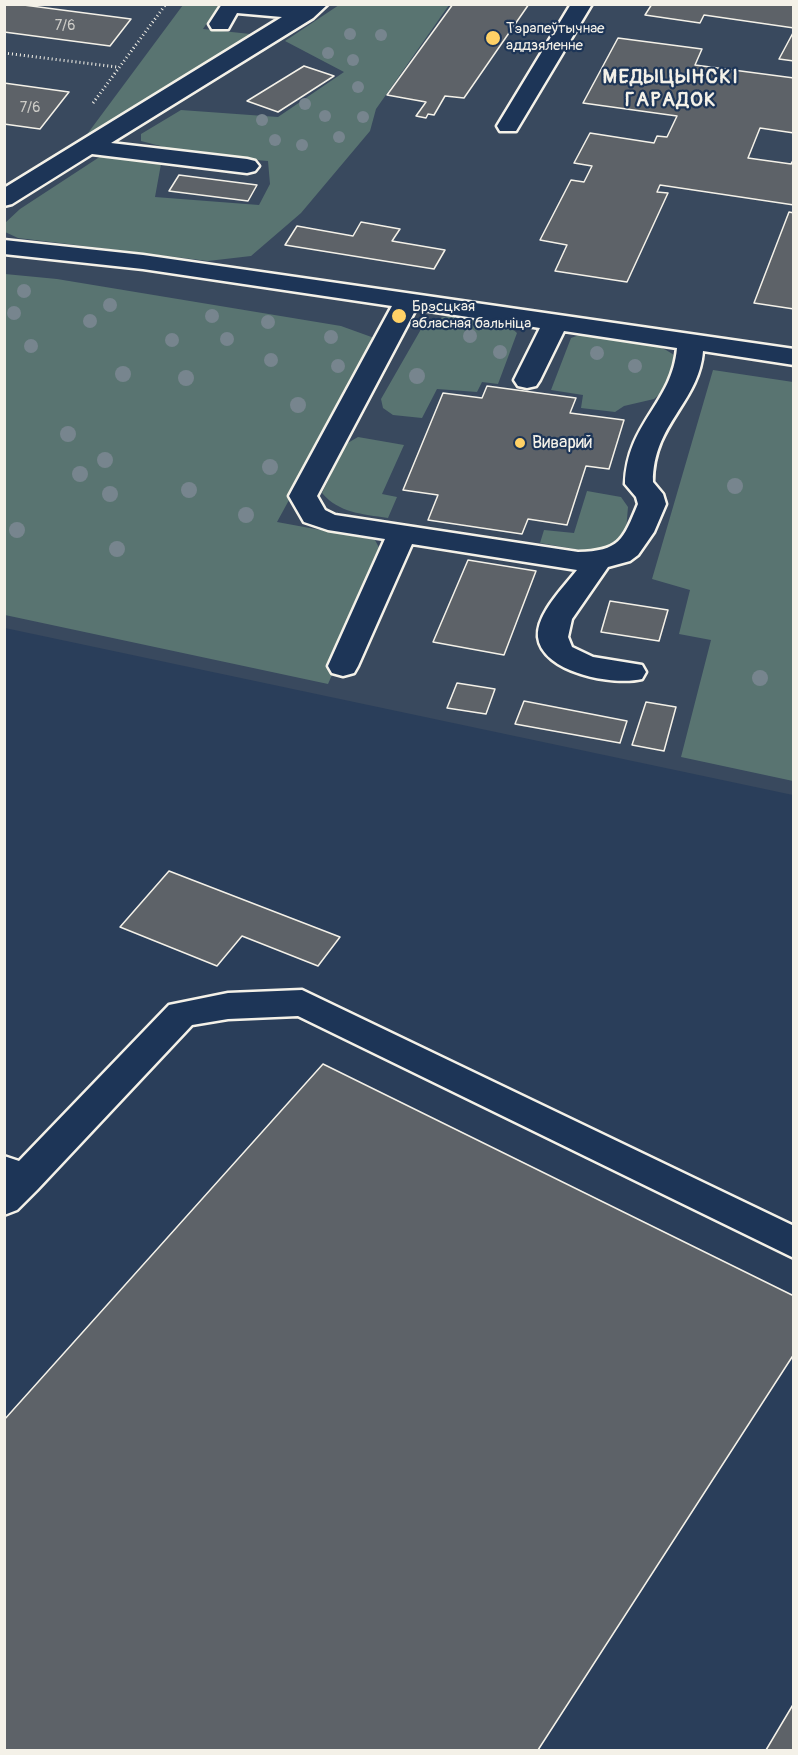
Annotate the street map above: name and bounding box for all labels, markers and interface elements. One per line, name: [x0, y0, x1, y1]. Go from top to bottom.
house number: 7/6: [55, 18, 75, 34]
place label: Тэрапеўтычнае аддзяленне: [506, 20, 605, 55]
marker: Тэрапеўтычнае аддзяленне: [484, 29, 502, 47]
district label: МЕДЫЦЫНСКІ ГАРАДОК: [603, 66, 739, 113]
house number: 7/6: [20, 100, 40, 116]
place label: Брэсцкая абласная бальніца: [412, 298, 531, 333]
marker: Брэсцкая абласная бальніца: [390, 307, 408, 325]
place label: Виварий: [532, 432, 593, 454]
marker: Виварий: [513, 436, 527, 450]

